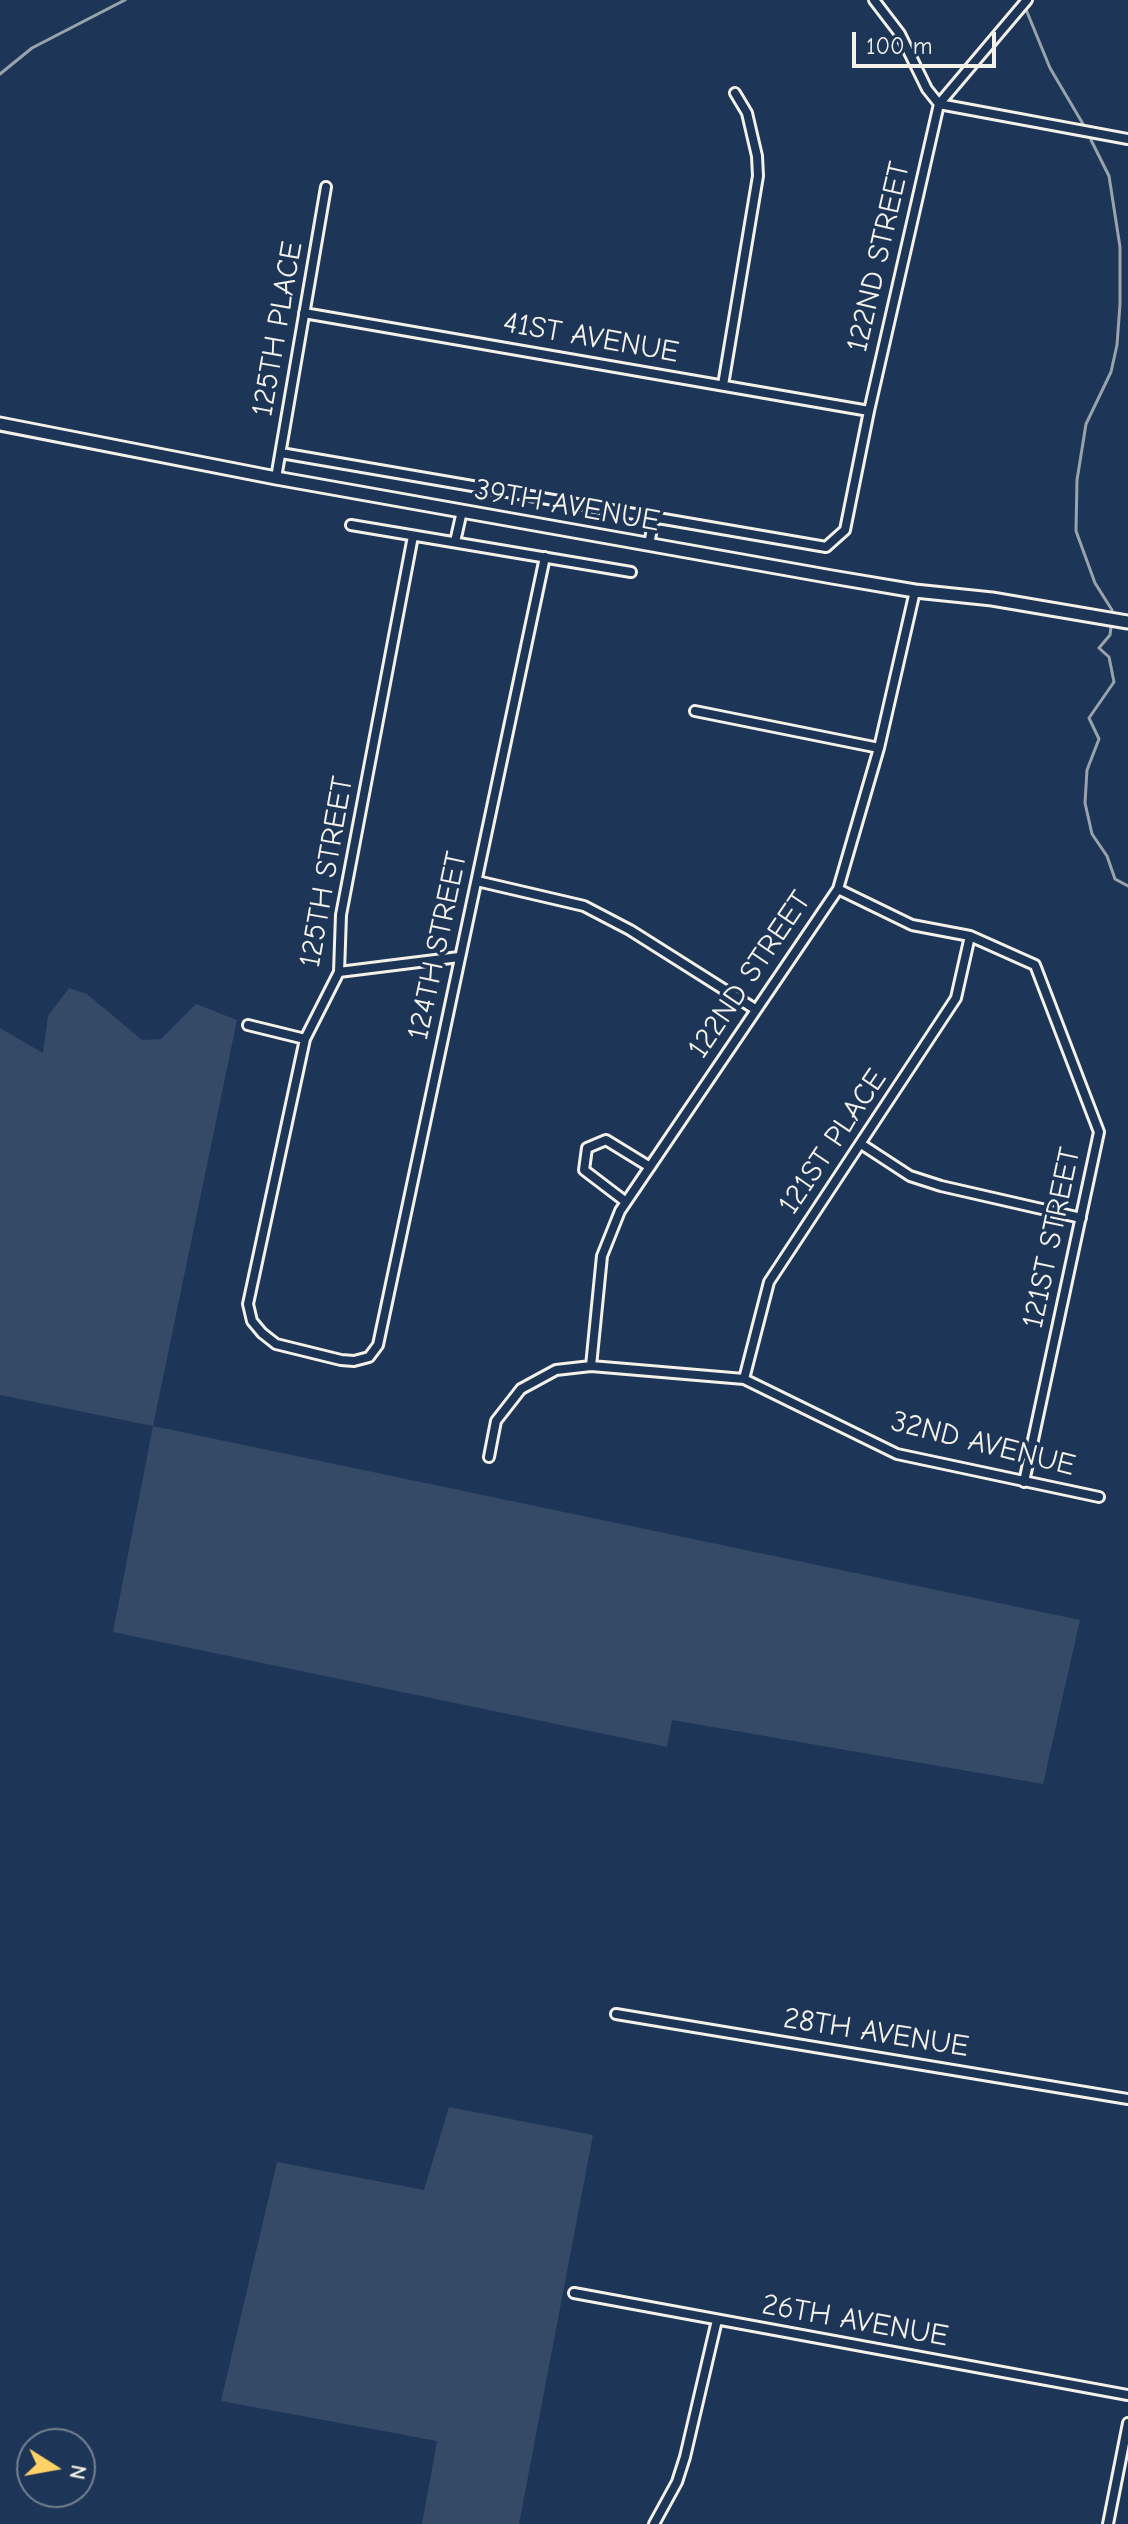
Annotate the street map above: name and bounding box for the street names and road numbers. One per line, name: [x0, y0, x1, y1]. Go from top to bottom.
street label: 122ND STREET: [840, 159, 918, 355]
street label: 125TH PLACE: [245, 239, 311, 419]
street label: 41ST AVENUE: [500, 305, 682, 371]
street label: 39TH AVENUE: [472, 472, 662, 540]
street label: 125TH STREET: [293, 774, 361, 970]
street label: 124TH STREET: [401, 849, 475, 1043]
street label: 122ND STREET: [681, 885, 819, 1065]
street label: 121ST PLACE: [771, 1063, 895, 1221]
street label: 121ST STREET: [1015, 1144, 1089, 1332]
street label: 32ND AVENUE: [887, 1404, 1079, 1484]
street label: 28TH AVENUE: [781, 2001, 971, 2065]
street label: 26TH AVENUE: [759, 2287, 951, 2355]

